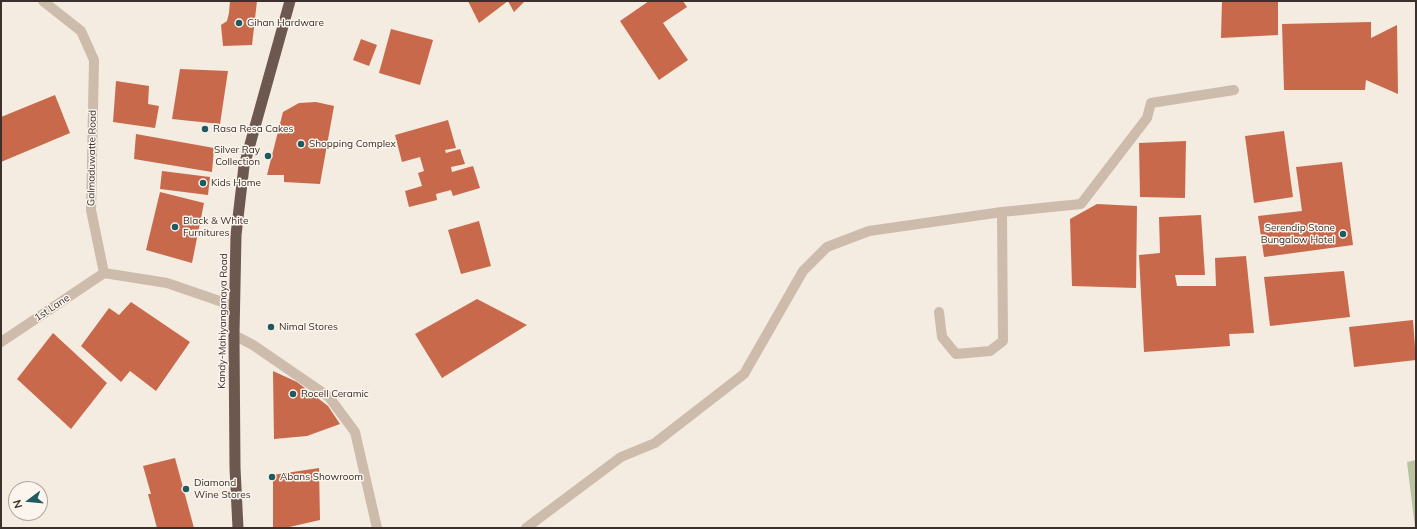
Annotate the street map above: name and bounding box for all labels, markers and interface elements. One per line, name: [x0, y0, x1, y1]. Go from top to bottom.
place label: Gihan Hardware: [247, 17, 324, 29]
marker: Gihan Hardware: [234, 18, 244, 28]
street label: Galmaduwatte Road: [85, 110, 99, 206]
place label: Rasa Resa Cakes: [213, 123, 293, 135]
marker: Rasa Resa Cakes: [200, 124, 210, 134]
place label: Shopping Complex: [309, 138, 396, 150]
marker: Shopping Complex: [296, 139, 306, 149]
place label: Silver Ray Collection: [214, 144, 260, 168]
marker: Silver Ray Collection: [263, 151, 273, 161]
place label: Kids Home: [211, 177, 261, 189]
marker: Kids Home: [198, 178, 208, 188]
place label: Black & White Furnitures: [183, 215, 248, 238]
marker: Black & White Furnitures: [170, 222, 180, 232]
place label: Serendip Stone Bungalow Hotel: [1261, 222, 1335, 246]
marker: Serendip Stone Bungalow Hotel: [1338, 229, 1348, 239]
street label: Kandy-Mahiyanganaya Road: [216, 253, 230, 389]
street label: 1st Lane: [32, 292, 72, 324]
place label: Nimal Stores: [279, 321, 338, 333]
marker: Nimal Stores: [266, 322, 276, 332]
place label: Rocell Ceramic: [301, 388, 369, 400]
marker: Rocell Ceramic: [288, 389, 298, 399]
place label: Abans Showroom: [280, 471, 363, 483]
marker: Abans Showroom: [267, 472, 277, 482]
place label: Diamond Wine Stores: [194, 477, 251, 500]
north arrow: [8, 481, 48, 521]
marker: Diamond Wine Stores: [181, 484, 191, 494]
text: N: [10, 498, 25, 510]

